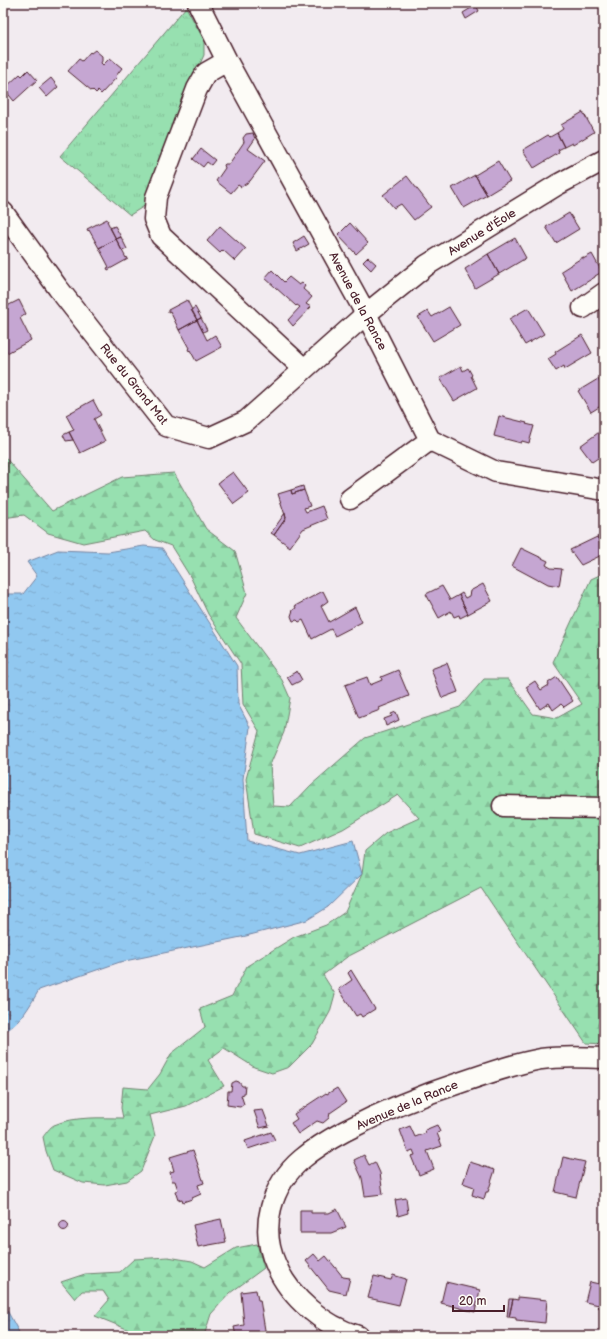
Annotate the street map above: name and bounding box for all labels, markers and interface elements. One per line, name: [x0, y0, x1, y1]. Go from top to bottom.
street label: Avenue d'Éole: [445, 205, 519, 259]
street label: Avenue de la Rance: [325, 250, 390, 353]
street label: Rue du Grand Mat: [96, 341, 171, 428]
street label: Avenue de la Rance: [354, 1077, 460, 1134]
scale bar: [453, 1287, 504, 1313]
text: 20 m: [459, 1294, 486, 1309]

